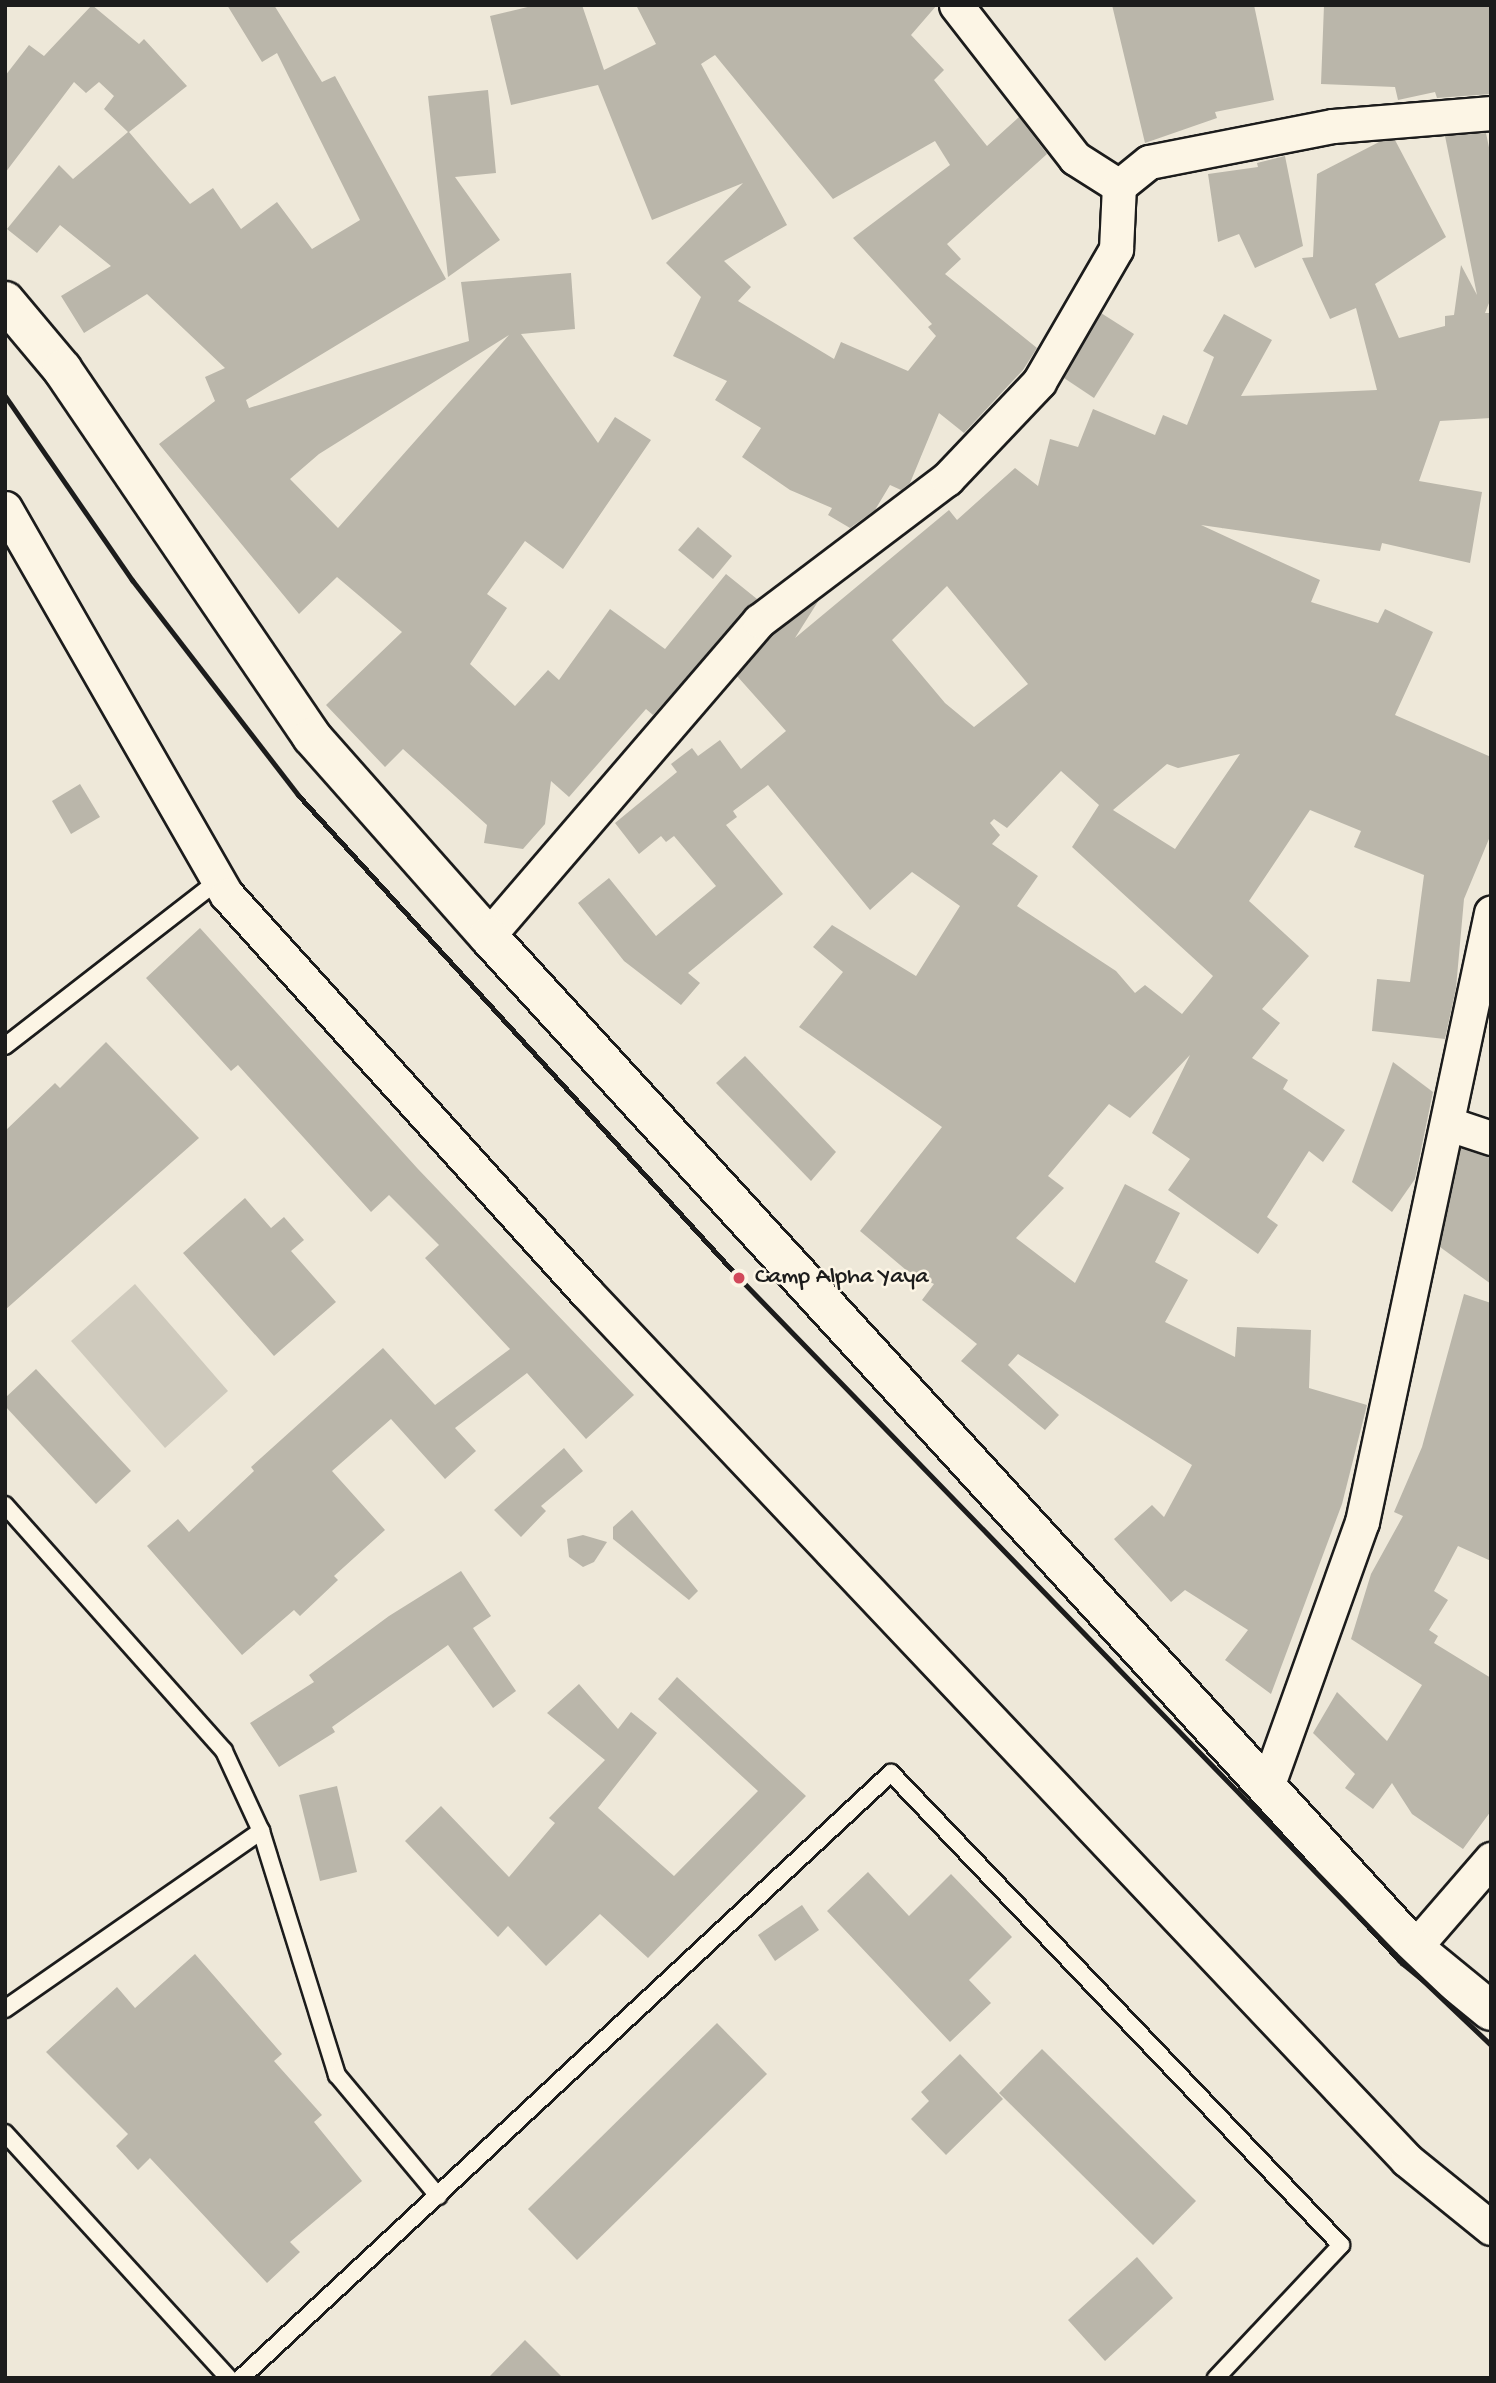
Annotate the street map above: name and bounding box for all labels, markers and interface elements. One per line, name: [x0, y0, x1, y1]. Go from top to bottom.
place label: Camp Alpha Yaya: [755, 1264, 929, 1292]
marker: Camp Alpha Yaya: [729, 1268, 749, 1288]

